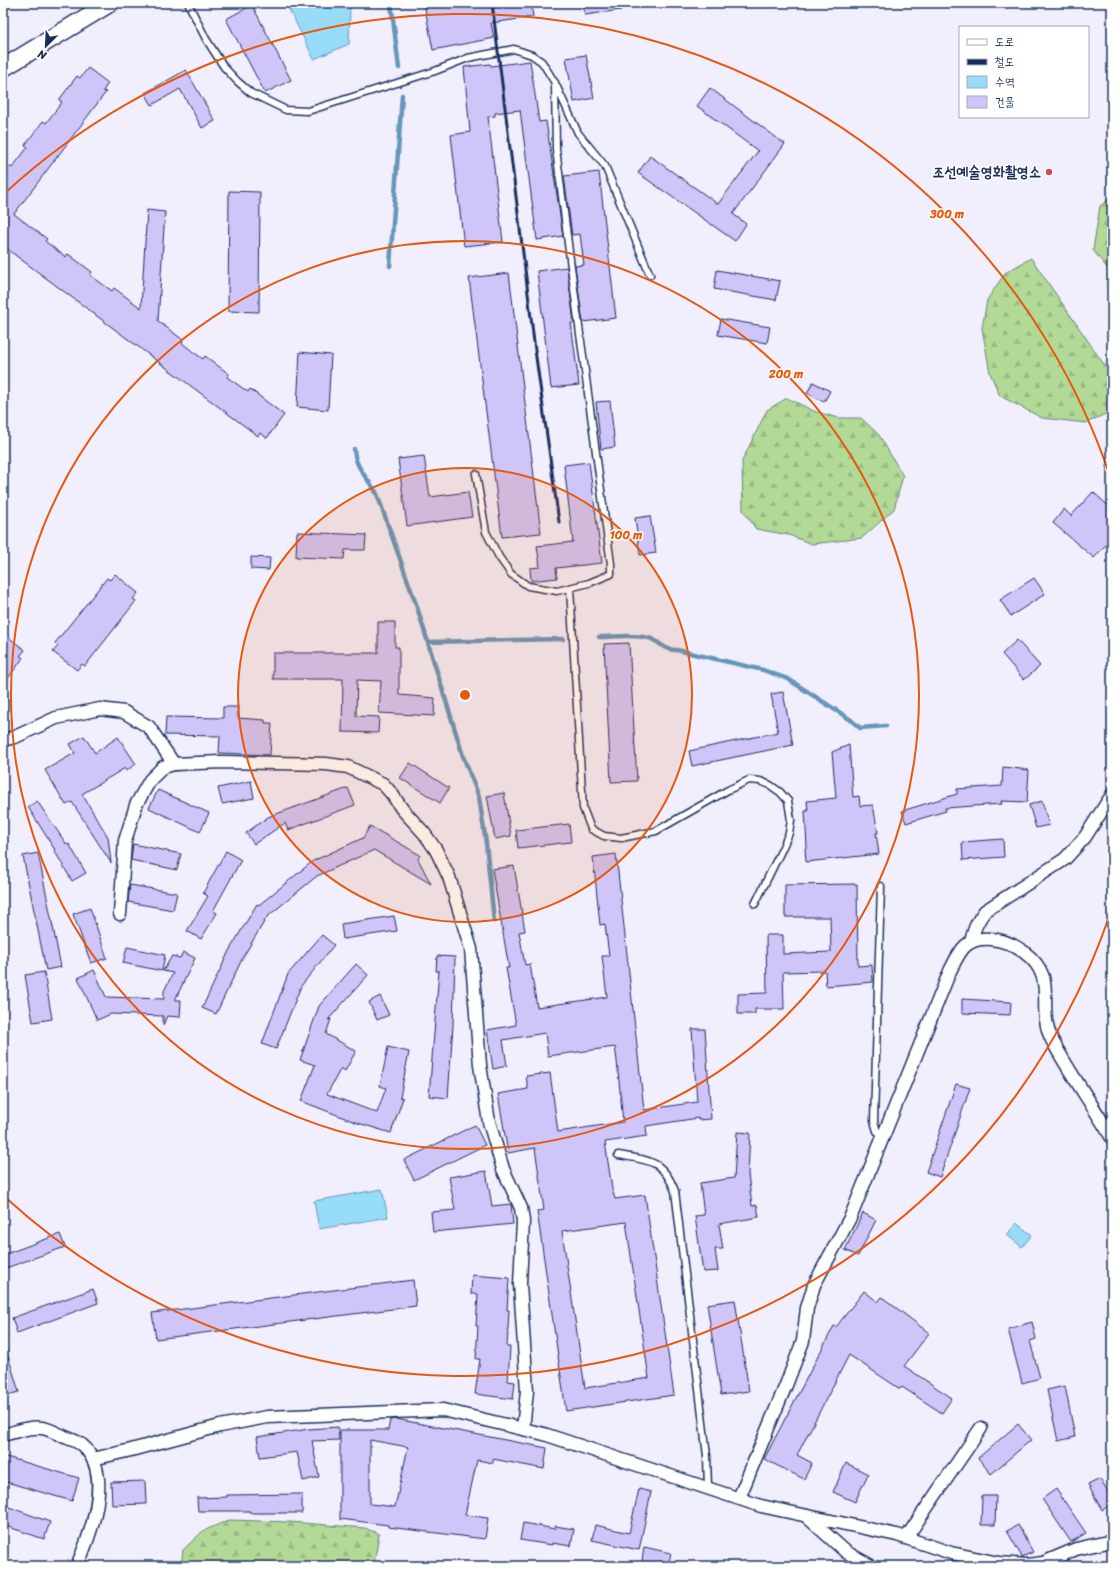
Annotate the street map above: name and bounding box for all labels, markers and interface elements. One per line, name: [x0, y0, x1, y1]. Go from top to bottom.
north arrow: [26, 26, 66, 66]
legend: [959, 26, 1089, 118]
text: 도로: [995, 31, 1014, 53]
text: N: [34, 44, 50, 65]
text: 철도: [995, 51, 1014, 73]
text: 수역: [995, 71, 1015, 93]
text: 건물: [995, 91, 1015, 113]
place label: 조선예술영화촬영소: [932, 159, 1041, 185]
marker: 조선예술영화촬영소: [1044, 167, 1054, 177]
text: 300 m: [929, 203, 965, 225]
text: 200 m: [768, 363, 804, 385]
text: 100 m: [610, 524, 643, 546]
centre of rings: [458, 688, 472, 702]

